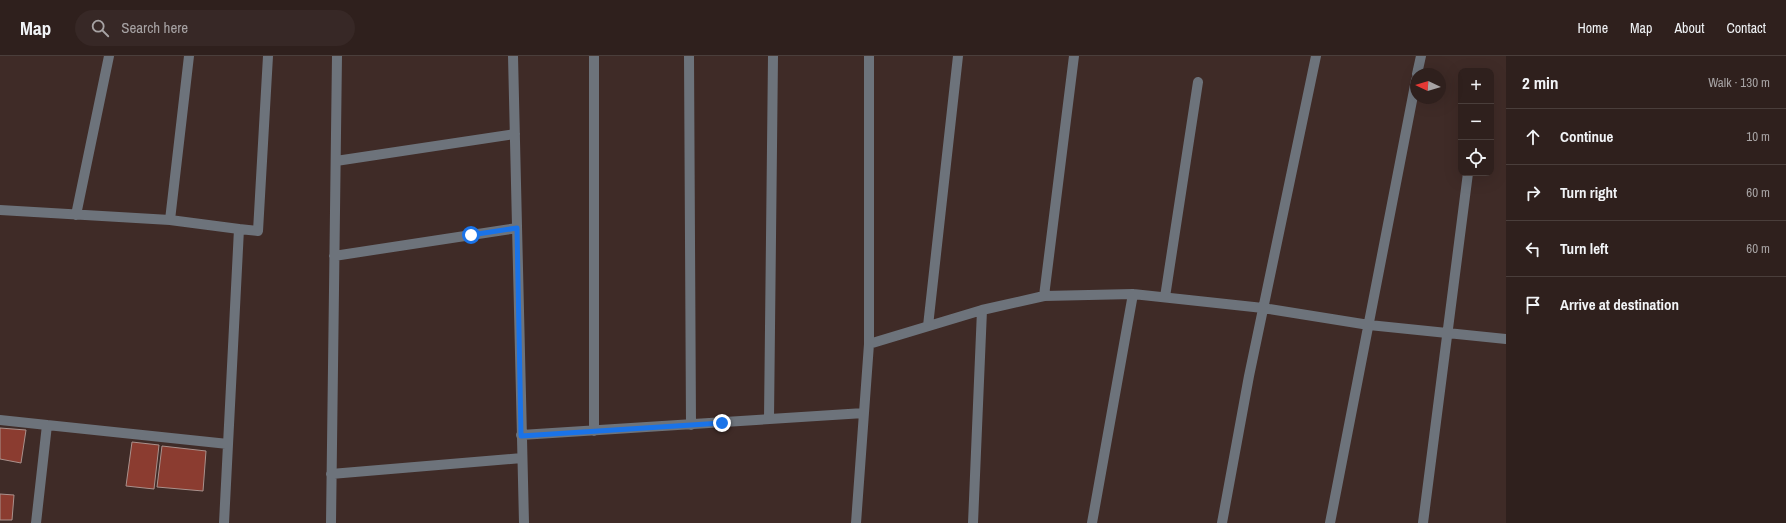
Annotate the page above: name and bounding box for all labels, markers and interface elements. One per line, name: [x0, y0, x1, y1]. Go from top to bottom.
search box: [75, 10, 355, 46]
text: Map: [20, 15, 51, 41]
icon: search: [89, 17, 111, 39]
text: Search here: [121, 17, 188, 38]
text: Home: [1577, 19, 1608, 37]
text: Map: [1630, 19, 1652, 37]
text: About: [1674, 19, 1704, 37]
text: Contact: [1726, 19, 1766, 37]
north arrow: [1410, 68, 1446, 104]
map controls: [1458, 68, 1494, 176]
button: +: [1458, 68, 1494, 104]
text: 2 min: [1522, 71, 1558, 94]
text: Walk · 130 m: [1708, 74, 1770, 91]
button: −: [1458, 104, 1494, 140]
icon: ahead: [1522, 126, 1544, 148]
text: Continue: [1560, 126, 1613, 147]
text: 10 m: [1746, 128, 1770, 145]
button: locate: [1458, 140, 1494, 176]
icon: right: [1522, 182, 1544, 204]
text: Turn right: [1560, 182, 1617, 203]
text: 60 m: [1746, 184, 1770, 201]
route start: [462, 226, 480, 244]
icon: left: [1522, 238, 1544, 260]
text: Turn left: [1560, 238, 1608, 259]
text: 60 m: [1746, 240, 1770, 257]
icon: arrive: [1522, 294, 1544, 316]
text: Arrive at destination: [1560, 294, 1679, 315]
route end: [713, 414, 731, 432]

